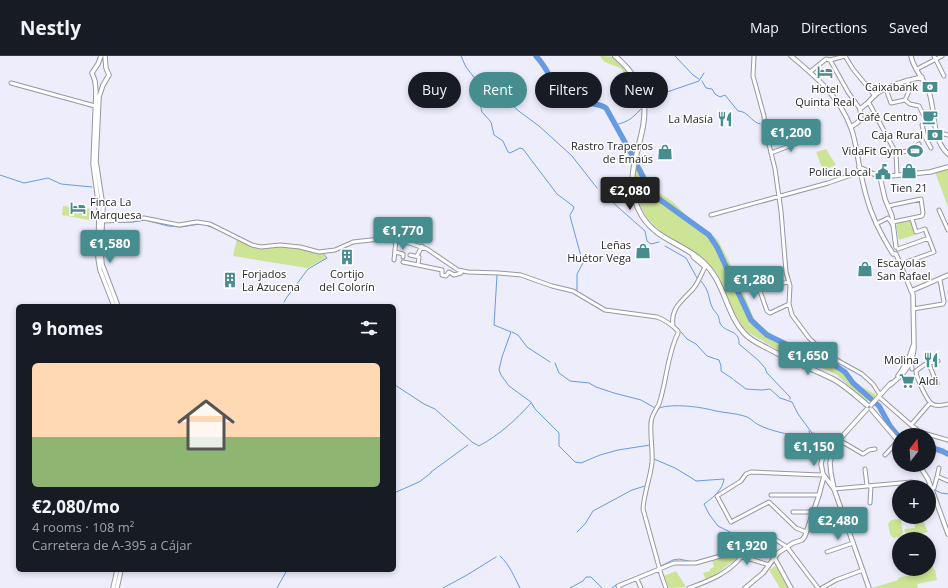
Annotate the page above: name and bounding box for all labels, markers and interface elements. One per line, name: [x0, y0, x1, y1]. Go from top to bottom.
text: Nestly: [20, 15, 81, 41]
text: Map: [750, 18, 779, 37]
text: Directions: [801, 18, 867, 37]
text: Saved: [889, 18, 928, 37]
hotel icon: Hotel Quinta Real: [816, 63, 834, 81]
chip: Buy: [408, 72, 461, 108]
chip: Rent: [469, 72, 527, 108]
chip: Filters: [535, 72, 602, 108]
chip: New: [610, 72, 668, 108]
bank icon: Caixabank: [921, 78, 939, 96]
place label: Caixabank: [865, 79, 918, 94]
place label: Hotel Quinta Real: [795, 81, 855, 109]
cafe icon: Café Centro: [921, 108, 939, 126]
place label: Café Centro: [857, 109, 918, 124]
restaurant icon: La Masía: [716, 110, 734, 128]
place label: La Masía: [668, 111, 713, 126]
pin: €1,200: [758, 119, 824, 153]
text: €1,200: [771, 123, 811, 141]
bank icon: Caja Rural: [926, 126, 944, 144]
place label: Caja Rural: [871, 127, 923, 142]
place label: Rastro Traperos de Emaús: [571, 138, 653, 166]
sports icon: VidaFit Gym: [906, 142, 924, 160]
shop icon: Rastro Traperos de Emaús: [656, 143, 674, 161]
place label: VidaFit Gym: [842, 143, 903, 158]
shop icon: Tien 21: [900, 162, 918, 180]
public building icon: Policía Local: [874, 163, 892, 181]
place label: Policía Local: [809, 164, 871, 179]
pin: €2,080: [597, 177, 663, 211]
place label: Tien 21: [890, 180, 928, 195]
text: €2,080: [610, 181, 650, 199]
place label: Finca La Marquesa: [90, 194, 142, 222]
hotel icon: Finca La Marquesa: [69, 199, 87, 217]
pin: €1,770: [370, 217, 436, 251]
text: €1,770: [383, 221, 423, 239]
pin: €1,580: [77, 230, 143, 264]
text: €1,580: [90, 234, 130, 252]
place label: Leñas Huétor Vega: [567, 237, 631, 265]
shop icon: Leñas Huétor Vega: [634, 242, 652, 260]
building icon: Cortijo del Colorín: [338, 248, 356, 266]
place label: Escayolas San Rafael: [877, 255, 930, 283]
shop icon: Escayolas San Rafael: [856, 260, 874, 278]
place label: Forjados La Azucena: [242, 266, 300, 294]
place label: Cortijo del Colorín: [319, 266, 375, 294]
pin: €1,280: [721, 266, 787, 300]
text: €1,280: [734, 270, 774, 288]
building icon: Forjados La Azucena: [221, 271, 239, 289]
text: 9 homes: [32, 317, 103, 340]
icon: filters: [358, 317, 380, 339]
pin: €1,650: [775, 342, 841, 376]
text: €1,650: [788, 346, 828, 364]
restaurant icon: Molina: [922, 351, 940, 369]
place label: Molina: [884, 352, 919, 367]
supermarket icon: Aldi: [898, 372, 916, 390]
place label: Aldi: [919, 373, 938, 388]
icon: home: [170, 389, 242, 461]
north arrow: [892, 428, 936, 472]
map controls: [892, 428, 936, 576]
pin: €1,150: [781, 433, 847, 467]
text: €1,150: [794, 437, 834, 455]
button: +: [892, 480, 936, 524]
text: €2,080/mo: [32, 495, 120, 518]
pin: €2,480: [805, 507, 871, 541]
text: €2,480: [818, 511, 858, 529]
text: 4 rooms · 108 m²: [32, 518, 134, 536]
pin: €1,920: [714, 532, 780, 566]
button: −: [892, 532, 936, 576]
text: Carretera de A-395 a Cájar: [32, 536, 192, 554]
text: €1,920: [727, 536, 767, 554]

